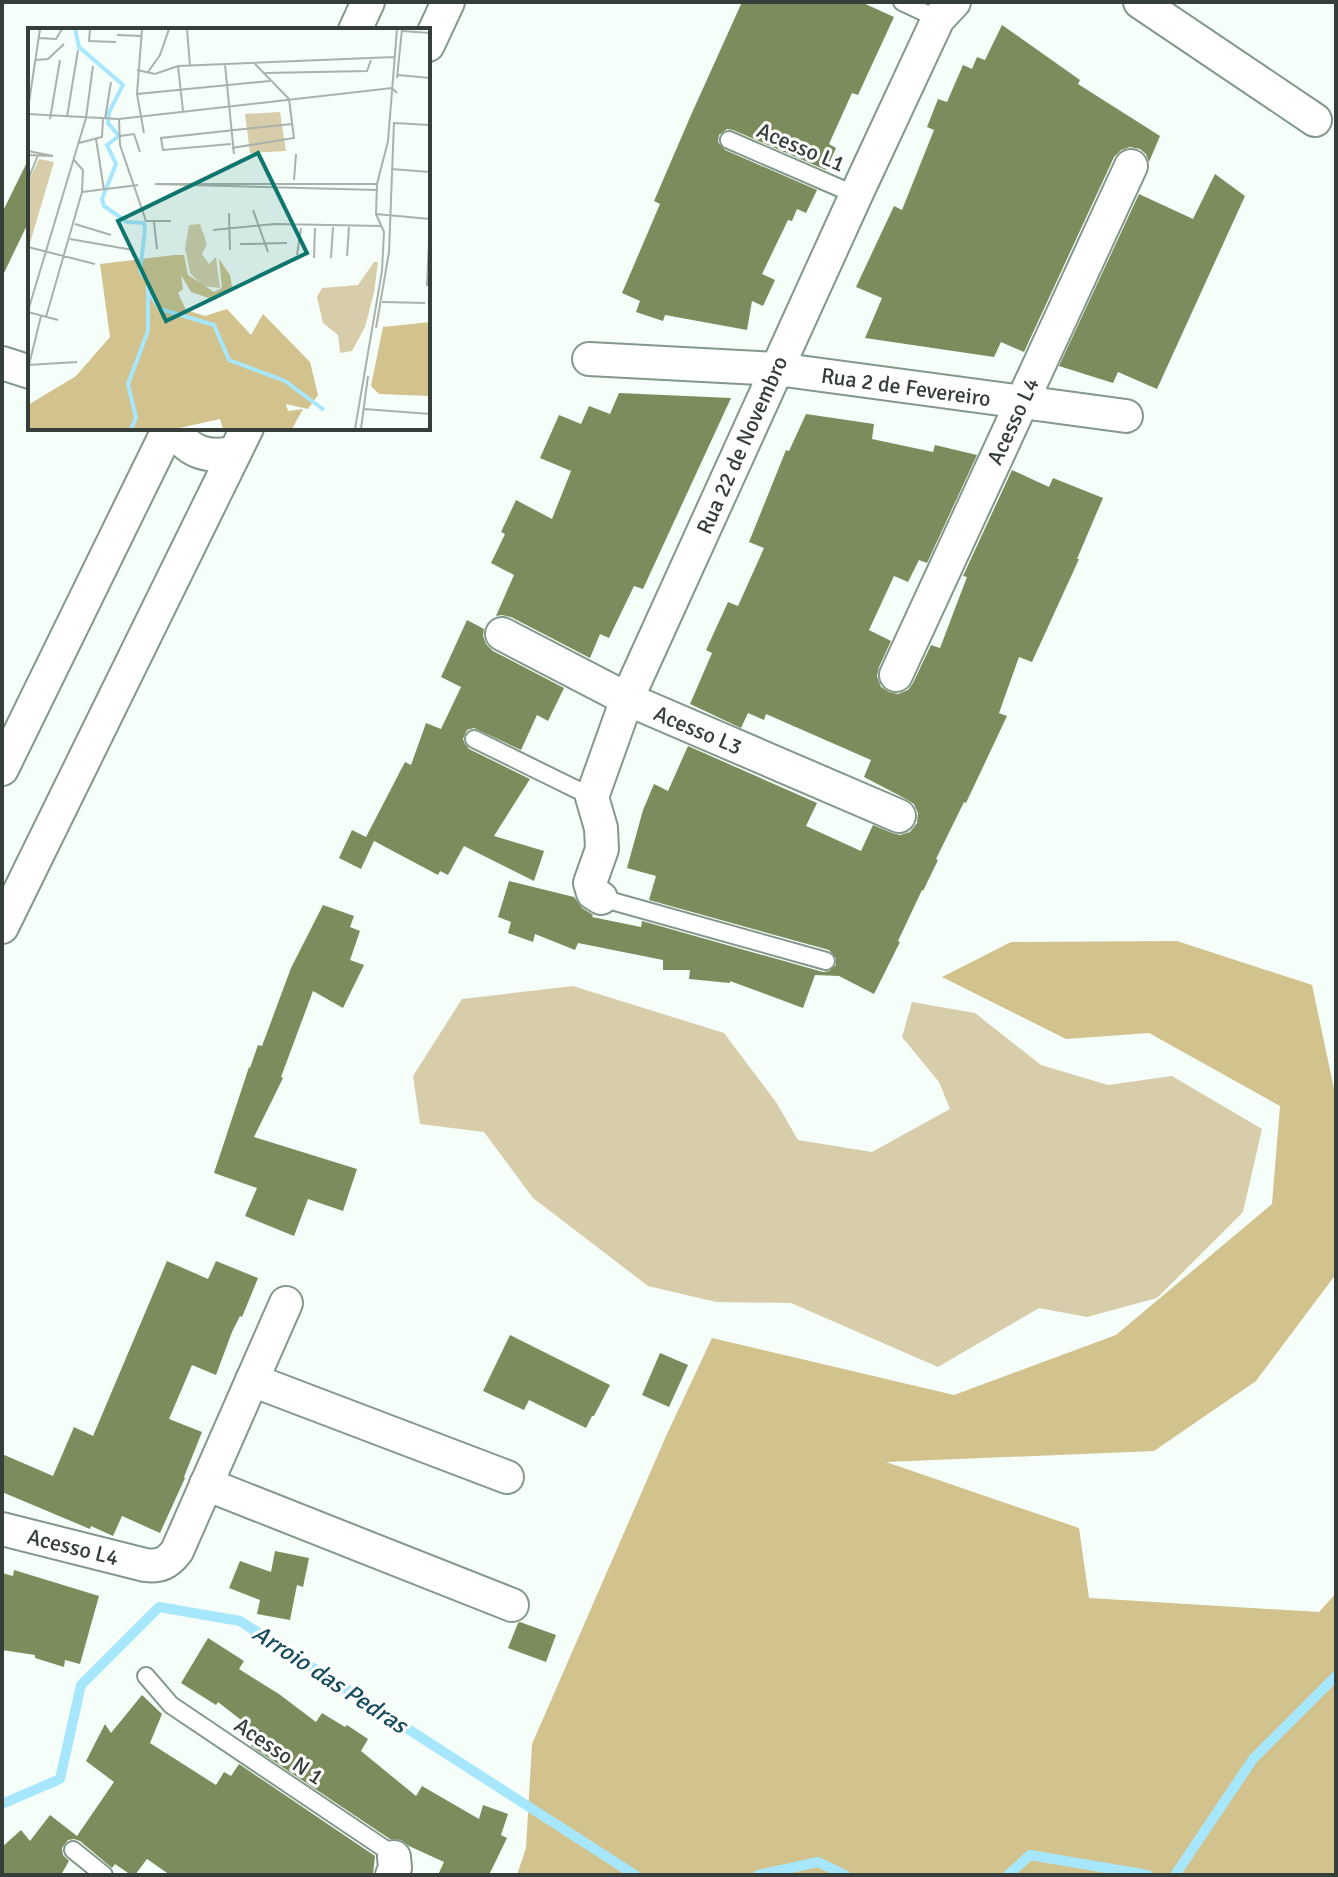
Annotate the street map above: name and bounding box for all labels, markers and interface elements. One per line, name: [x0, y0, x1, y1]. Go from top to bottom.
inset map: [28, 28, 430, 430]
street label: Acesso L1: [753, 116, 849, 178]
street label: Rua 22 de Novembro: [691, 352, 793, 538]
street label: Rua 2 de Fevereiro: [819, 362, 993, 412]
street label: Acesso L4: [981, 373, 1045, 469]
street label: Acesso L3: [650, 699, 746, 761]
street label: Acesso L4: [25, 1523, 122, 1571]
water label: Arroio das Pedras: [247, 1618, 415, 1741]
street label: Acesso N 1: [229, 1711, 329, 1791]

